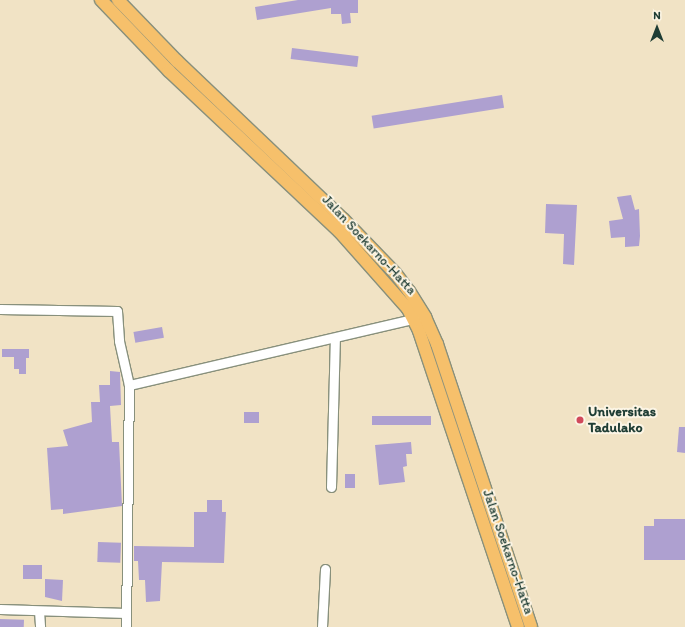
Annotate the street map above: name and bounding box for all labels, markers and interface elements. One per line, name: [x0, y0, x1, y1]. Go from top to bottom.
north arrow: [637, 8, 677, 48]
text: N: [653, 9, 661, 22]
street label: Jalan Soekarno-Hatta: [318, 191, 420, 299]
place label: Universitas Tadulako: [588, 404, 656, 436]
marker: Universitas Tadulako: [575, 415, 585, 425]
street label: Jalan Soekarno-Hatta: [479, 487, 537, 617]

